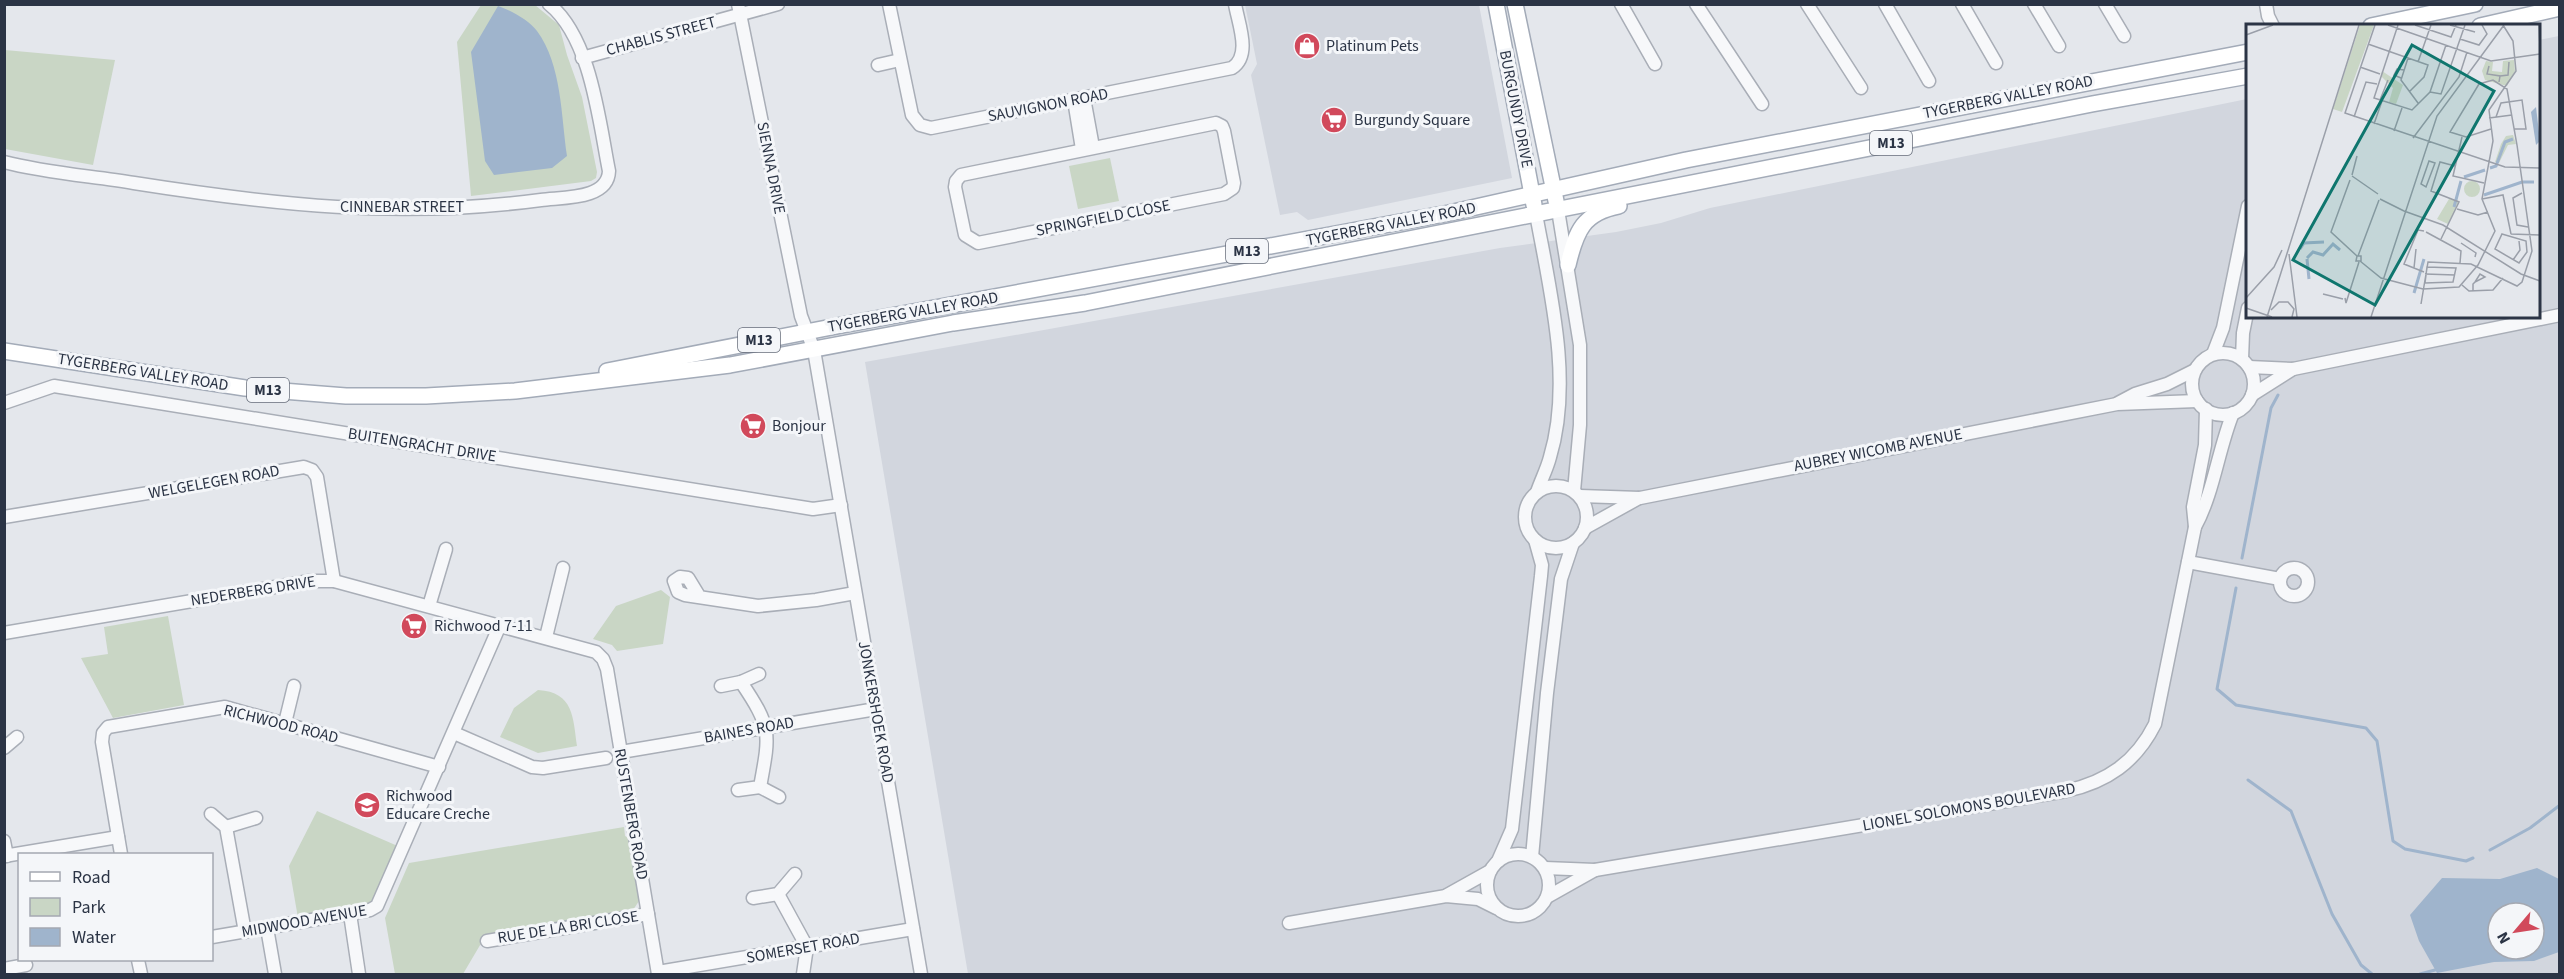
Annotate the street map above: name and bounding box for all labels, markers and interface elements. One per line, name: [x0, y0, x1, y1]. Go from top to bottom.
street label: CHABLIS STREET: [604, 11, 719, 61]
inset map: [2246, 24, 2540, 318]
shop icon: Platinum Pets: [1292, 31, 1322, 61]
place label: Platinum Pets: [1326, 35, 1419, 57]
street label: BURGUNDY DRIVE: [1494, 48, 1538, 170]
street label: TYGERBERG VALLEY ROAD: [1921, 70, 2095, 124]
street label: SAUVIGNON ROAD: [986, 83, 1110, 127]
supermarket icon: Burgundy Square: [1319, 105, 1349, 135]
place label: Burgundy Square: [1354, 109, 1470, 131]
street label: SIENNA DRIVE: [751, 120, 791, 216]
road number: M13: [1870, 131, 1912, 155]
street label: SPRINGFIELD CLOSE: [1034, 194, 1172, 242]
street label: CINNEBAR STREET: [340, 196, 465, 218]
street label: TYGERBERG VALLEY ROAD: [1304, 197, 1478, 251]
road number: M13: [1226, 239, 1268, 263]
street label: TYGERBERG VALLEY ROAD: [826, 286, 1000, 338]
road number: M13: [738, 328, 780, 352]
street label: TYGERBERG VALLEY ROAD: [56, 348, 230, 396]
road number: M13: [247, 378, 289, 402]
supermarket icon: Bonjour: [738, 411, 768, 441]
place label: Bonjour: [772, 415, 826, 437]
street label: BUITENGRACHT DRIVE: [346, 422, 498, 468]
street label: AUBREY WICOMB AVENUE: [1792, 423, 1964, 477]
street label: WELGELEGEN ROAD: [147, 460, 281, 504]
street label: NEDERBERG DRIVE: [189, 570, 317, 612]
supermarket icon: Richwood 7-11: [399, 611, 429, 641]
place label: Richwood 7-11: [434, 615, 533, 637]
street label: JONKERSHOEK ROAD: [853, 639, 899, 785]
street label: RICHWOOD ROAD: [221, 699, 341, 749]
street label: BAINES ROAD: [702, 711, 796, 749]
street label: RUSTENBERG ROAD: [609, 747, 653, 882]
street label: LIONEL SOLOMONS BOULEVARD: [1861, 777, 2077, 837]
place label: Richwood Educare Creche: [386, 785, 490, 825]
school or university icon: Richwood Educare Creche: [352, 790, 382, 820]
legend: [18, 853, 213, 961]
text: Road: [72, 865, 111, 890]
text: Park: [72, 895, 106, 920]
street label: MIDWOOD AVENUE: [240, 899, 368, 943]
north arrow: [2486, 901, 2546, 961]
street label: RUE DE LA BRI CLOSE: [496, 905, 640, 949]
text: Water: [72, 925, 116, 950]
street label: SOMERSET ROAD: [744, 927, 862, 969]
text: N: [2492, 928, 2516, 948]

